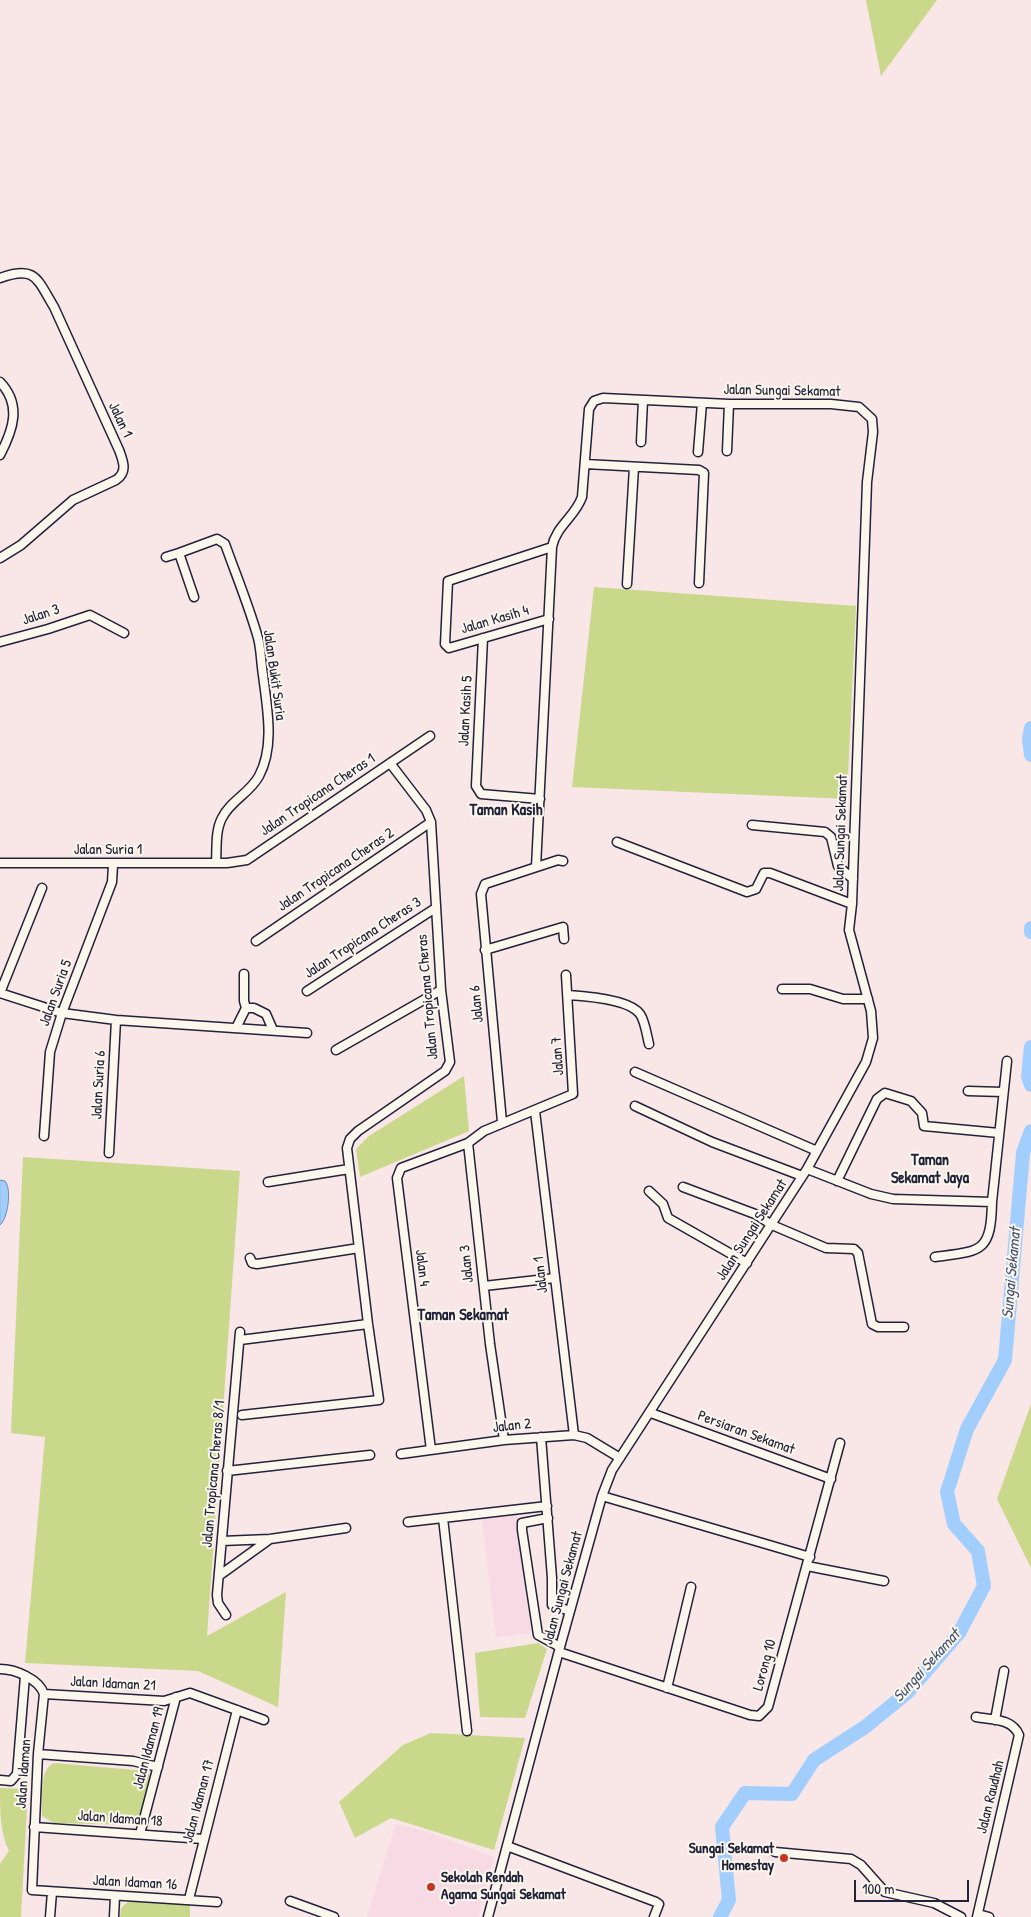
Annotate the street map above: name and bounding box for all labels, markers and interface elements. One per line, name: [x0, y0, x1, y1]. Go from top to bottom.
street label: Jalan Sungai Sekamat: [723, 381, 841, 401]
street label: Jalan 1: [104, 399, 136, 441]
street label: Jalan 3: [20, 601, 62, 629]
street label: Jalan Kasih 4: [459, 602, 531, 638]
street label: Jalan Bukit Suria: [259, 629, 289, 721]
street label: Jalan Kasih 5: [455, 675, 477, 747]
street label: Jalan Tropicana Cheras 1: [257, 750, 379, 840]
street label: Jalan Sungai Sekamat: [830, 774, 852, 892]
district label: Taman Kasih: [470, 801, 542, 821]
street label: Jalan Tropicana Cheras 2: [274, 824, 398, 916]
street label: Jalan Suria 1: [74, 841, 142, 859]
street label: Jalan Tropicana Cheras 3: [301, 893, 425, 983]
street label: Jalan Tropicana Cheras: [414, 934, 442, 1060]
street label: Jalan Suria 5: [36, 957, 76, 1029]
street label: Jalan 6: [466, 984, 488, 1024]
street label: Jalan 7: [548, 1036, 568, 1076]
street label: Jalan Suria 6: [88, 1050, 110, 1120]
district label: Taman Sekamat Jaya: [891, 1151, 969, 1189]
street label: Jalan Sungai Sekamat: [713, 1176, 791, 1284]
water label: Sungai Sekamat: [998, 1227, 1026, 1319]
street label: Jalan 3: [456, 1244, 478, 1284]
street label: Jalan 4: [411, 1248, 433, 1288]
street label: Jalan 1: [530, 1256, 552, 1294]
district label: Taman Sekamat: [417, 1306, 509, 1326]
street label: Jalan Tropicana Cheras 8/1: [199, 1400, 229, 1548]
street label: Persiaran Sekamat: [695, 1407, 797, 1459]
street label: Jalan 2: [492, 1415, 532, 1437]
street label: Jalan Sungai Sekamat: [539, 1529, 587, 1647]
water label: Sungai Sekamat: [889, 1626, 965, 1706]
street label: Lorong 10: [750, 1637, 780, 1693]
street label: Jalan Idaman 21: [70, 1673, 156, 1695]
street label: Jalan Idaman 19: [129, 1705, 169, 1791]
street label: Jalan Idaman: [13, 1739, 35, 1809]
street label: Jalan Idaman 17: [179, 1757, 219, 1845]
street label: Jalan Raudhah: [973, 1759, 1009, 1835]
street label: Jalan Idaman 18: [77, 1807, 163, 1831]
place label: Sungai Sekamat Homestay: [689, 1840, 774, 1875]
marker: Sungai Sekamat Homestay: [778, 1852, 790, 1864]
place label: Sekolah Rendah Agama Sungai Sekamat: [441, 1869, 566, 1904]
scale bar: [856, 1870, 971, 1902]
street label: Jalan Idaman 16: [92, 1872, 178, 1894]
text: 100 m: [862, 1878, 895, 1899]
marker: Sekolah Rendah Agama Sungai Sekamat: [425, 1881, 437, 1893]

